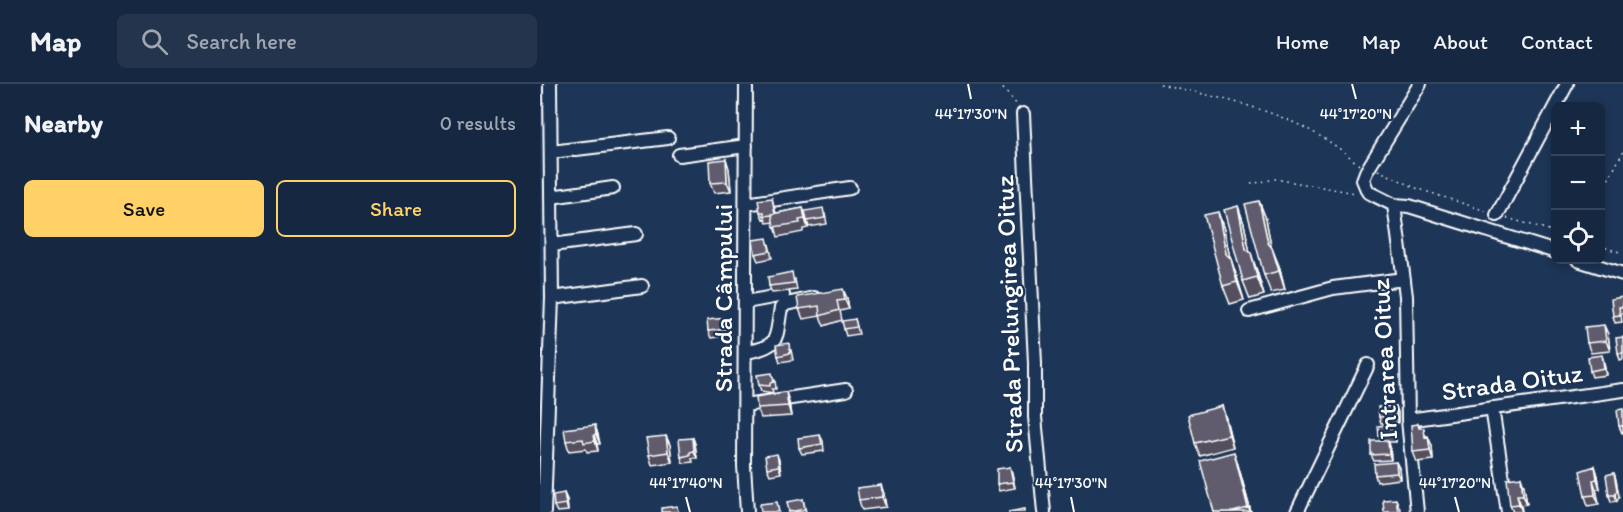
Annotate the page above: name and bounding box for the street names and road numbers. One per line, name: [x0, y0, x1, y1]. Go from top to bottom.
street label: Strada Prelungirea Oituz: [988, 174, 1030, 454]
street label: Strada Câmpului: [707, 204, 739, 392]
street label: Intrarea Oituz: [1364, 278, 1404, 440]
street label: Strada Oituz: [1439, 356, 1585, 408]

